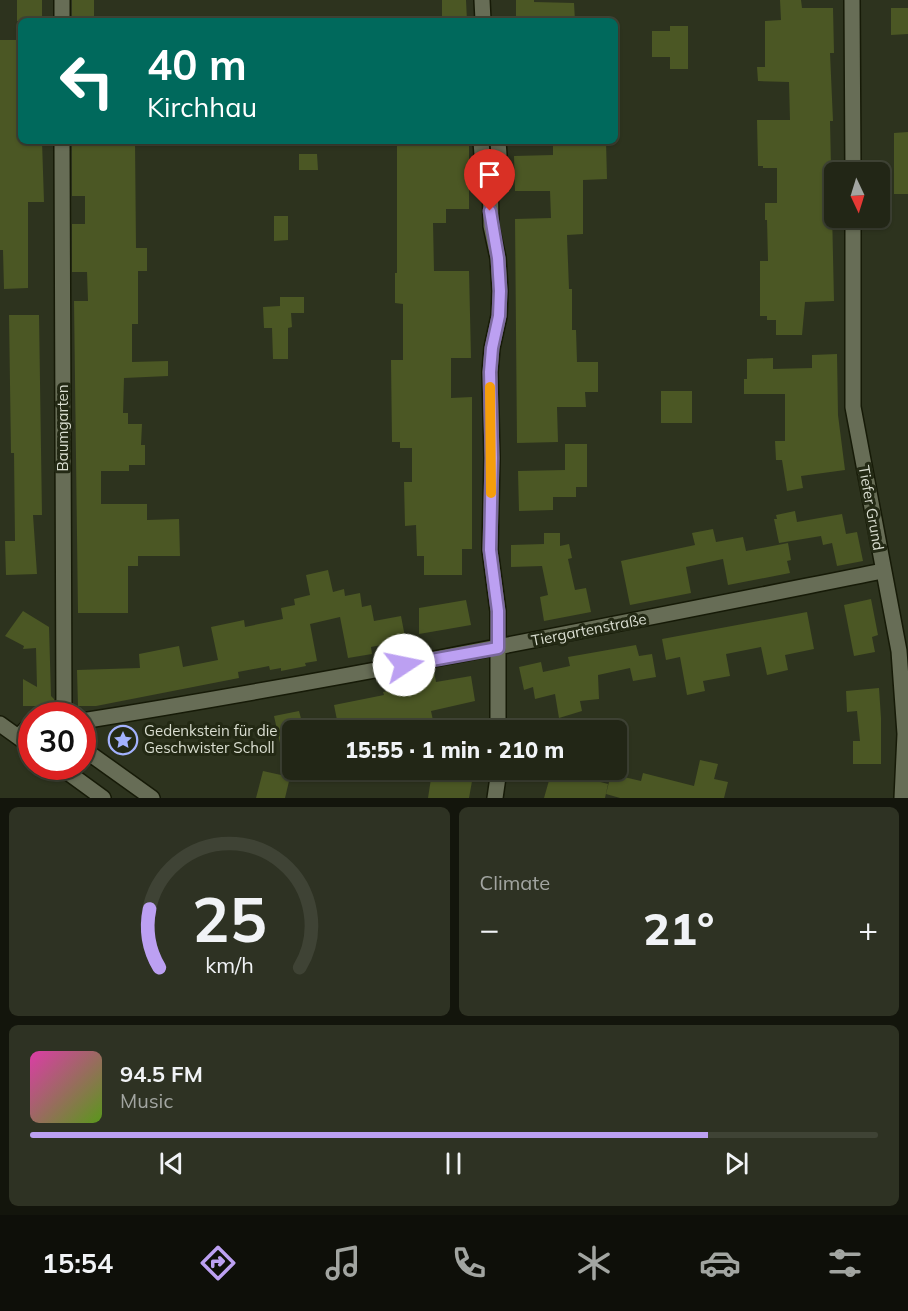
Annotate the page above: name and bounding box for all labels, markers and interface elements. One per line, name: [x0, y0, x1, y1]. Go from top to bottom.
text: 40 m: [147, 38, 247, 91]
icon: left: [48, 42, 126, 120]
text: Kirchhau: [147, 90, 257, 124]
pin: [464, 149, 515, 211]
icon: arrive: [473, 158, 506, 191]
north arrow: [824, 162, 890, 228]
map controls: [824, 162, 890, 228]
street label: Baumgarten: [53, 384, 72, 472]
street label: Tiefer Grund: [855, 464, 888, 552]
street label: Tiergartenstraße: [530, 609, 648, 650]
position arrow: [372, 633, 436, 697]
speed limit sign: 30: [18, 702, 96, 780]
place label: Gedenkstein für die Geschwister Scholl: [144, 721, 277, 757]
place icon: Gedenkstein für die Geschwister Scholl: [107, 724, 139, 756]
text: 15:55 · 1 min · 210 m: [345, 736, 564, 764]
text: Climate: [480, 870, 550, 895]
text: 25: [192, 879, 267, 958]
text: 21°: [643, 900, 714, 956]
text: −: [480, 908, 499, 949]
text: +: [858, 908, 878, 949]
text: km/h: [205, 952, 253, 979]
text: 94.5 FM: [120, 1060, 203, 1088]
text: Music: [120, 1088, 173, 1113]
icon: previous: [155, 1147, 188, 1180]
icon: pause: [437, 1147, 470, 1180]
icon: next: [720, 1147, 753, 1180]
icon: directions: [197, 1242, 239, 1284]
icon: music: [322, 1242, 364, 1284]
icon: phone: [448, 1242, 490, 1284]
icon: climate: [573, 1242, 615, 1284]
icon: car: [699, 1242, 741, 1284]
icon: filters: [824, 1242, 866, 1284]
text: 15:54: [42, 1246, 113, 1280]

